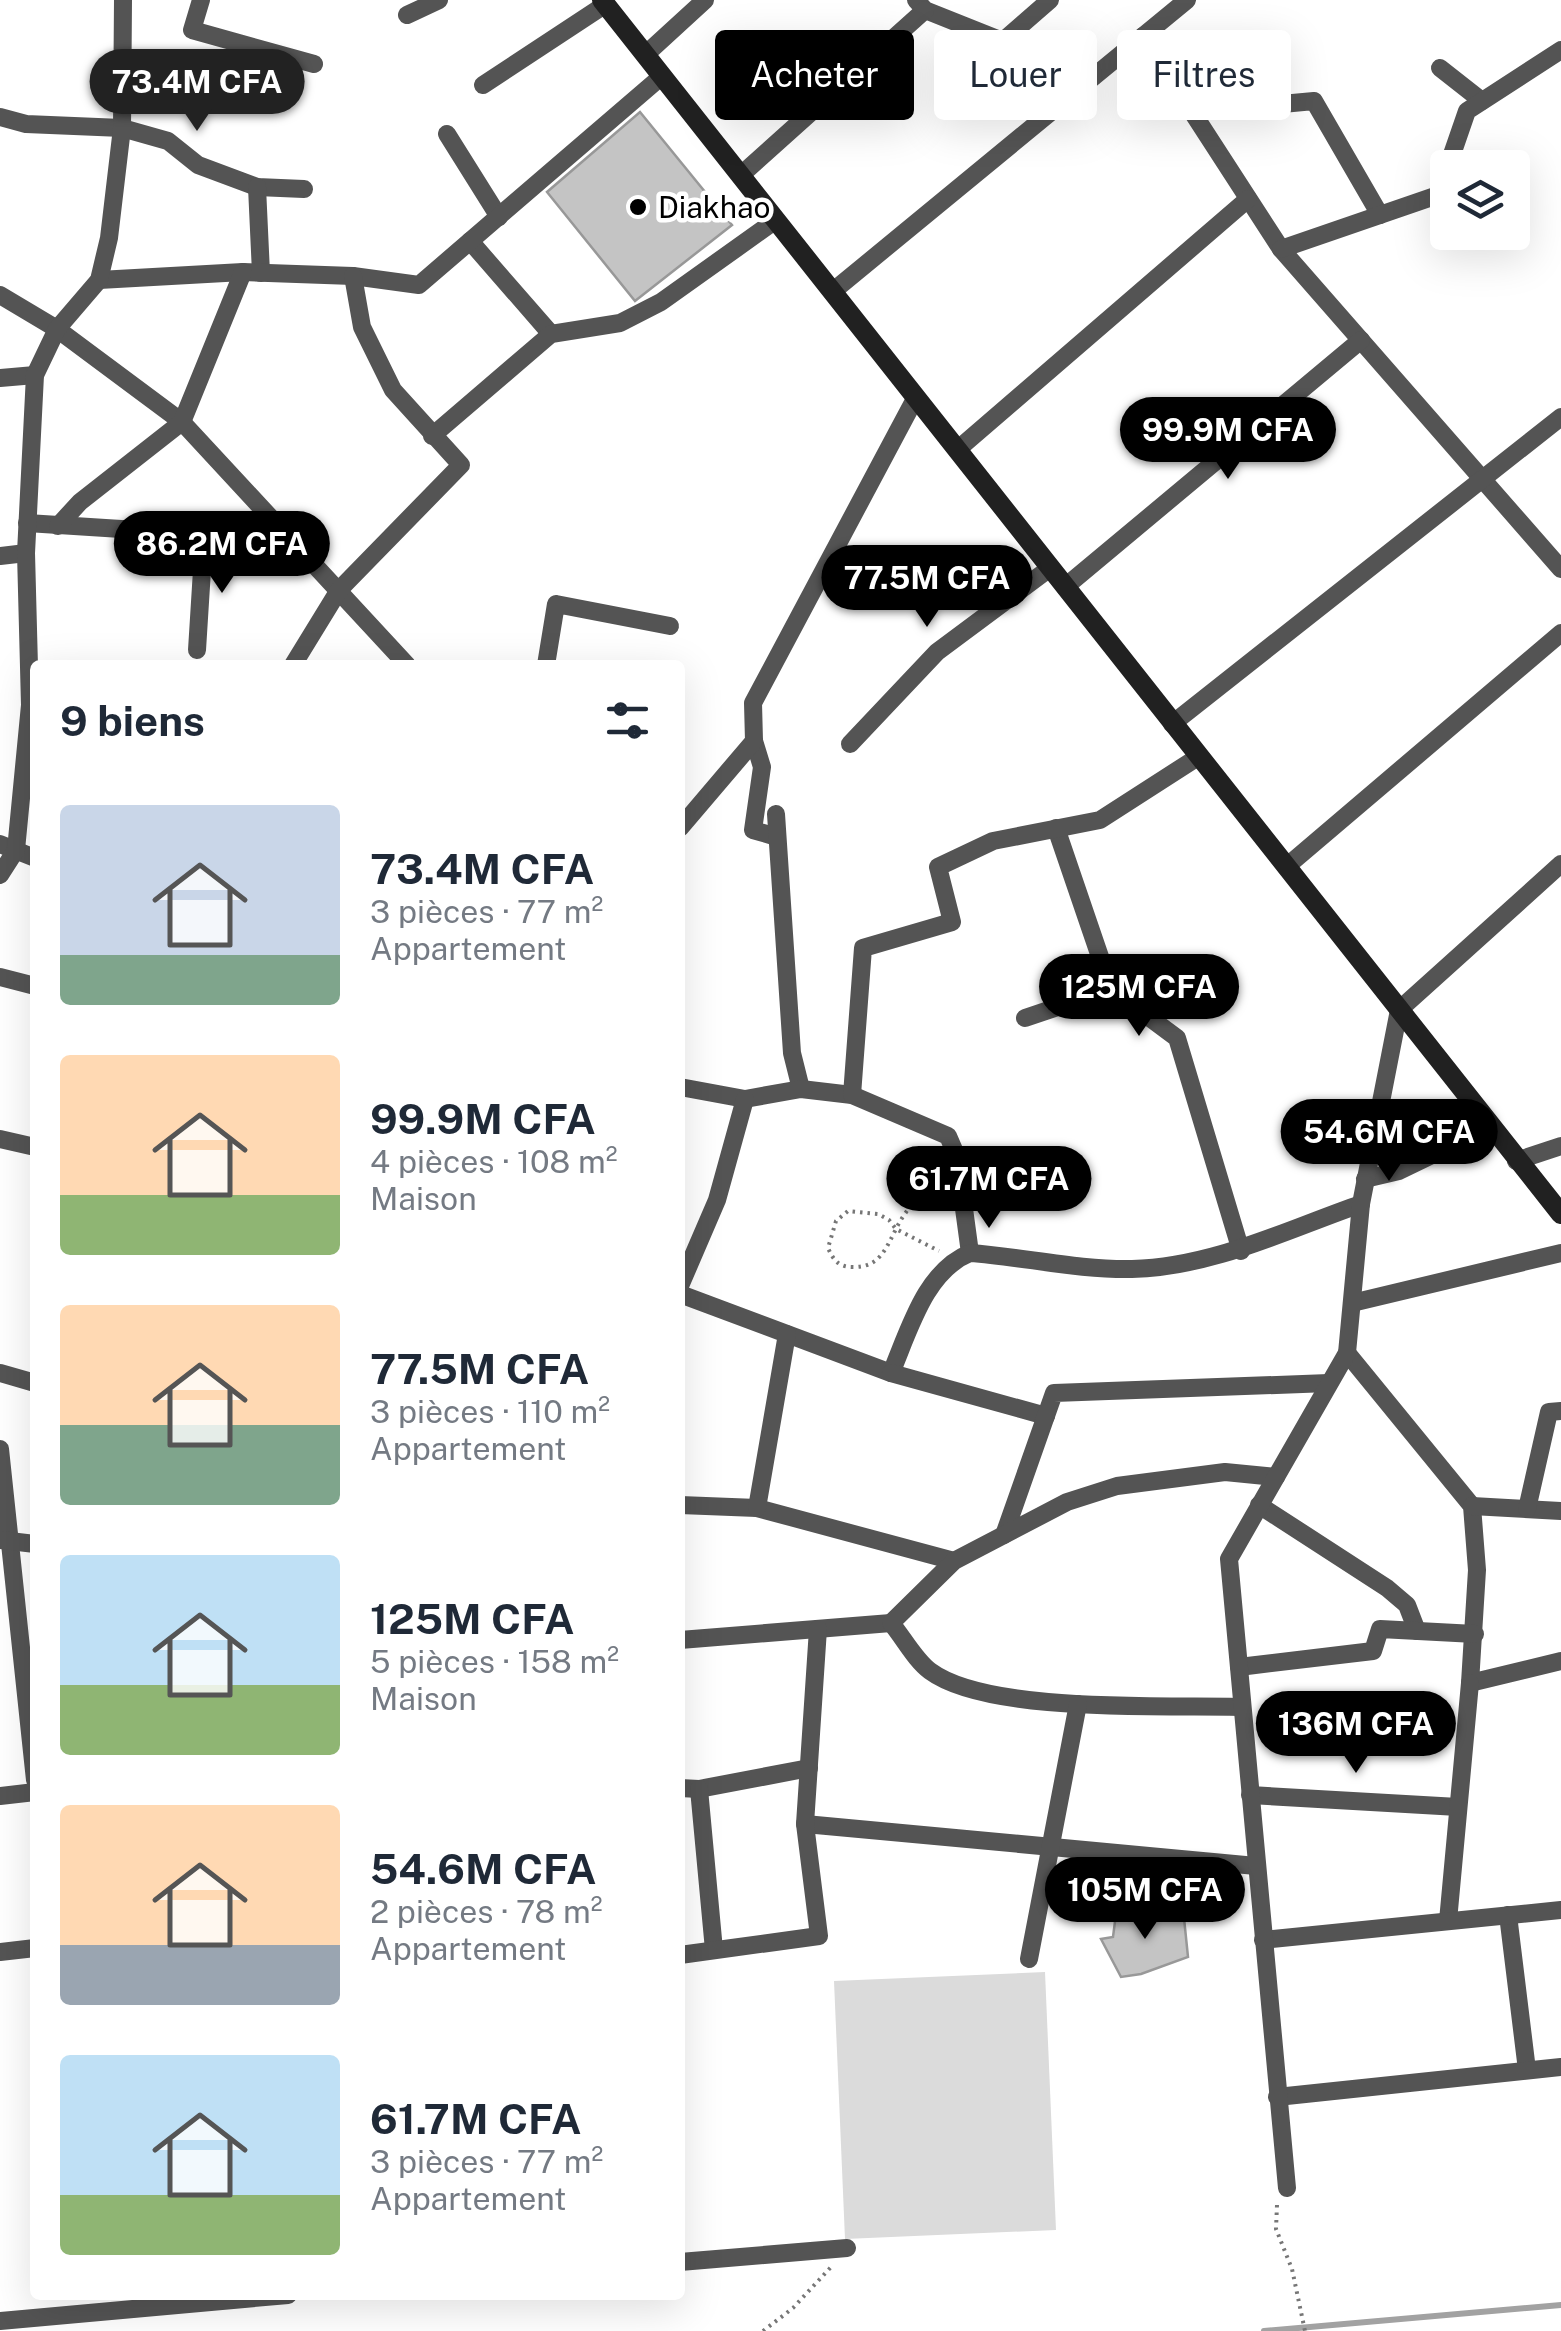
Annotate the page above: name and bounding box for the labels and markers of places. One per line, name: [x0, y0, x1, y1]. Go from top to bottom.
pin: 73.4M CFA: [83, 49, 311, 134]
place label: Diakhao: [658, 189, 770, 225]
marker: Diakhao: [627, 196, 649, 218]
pin: 99.9M CFA: [1114, 397, 1342, 482]
pin: 86.2M CFA: [108, 511, 336, 596]
pin: 77.5M CFA: [813, 545, 1041, 630]
pin: 125M CFA: [1036, 954, 1242, 1039]
pin: 54.6M CFA: [1275, 1099, 1503, 1184]
pin: 61.7M CFA: [875, 1146, 1103, 1231]
pin: 136M CFA: [1253, 1691, 1459, 1776]
pin: 105M CFA: [1042, 1857, 1248, 1942]

